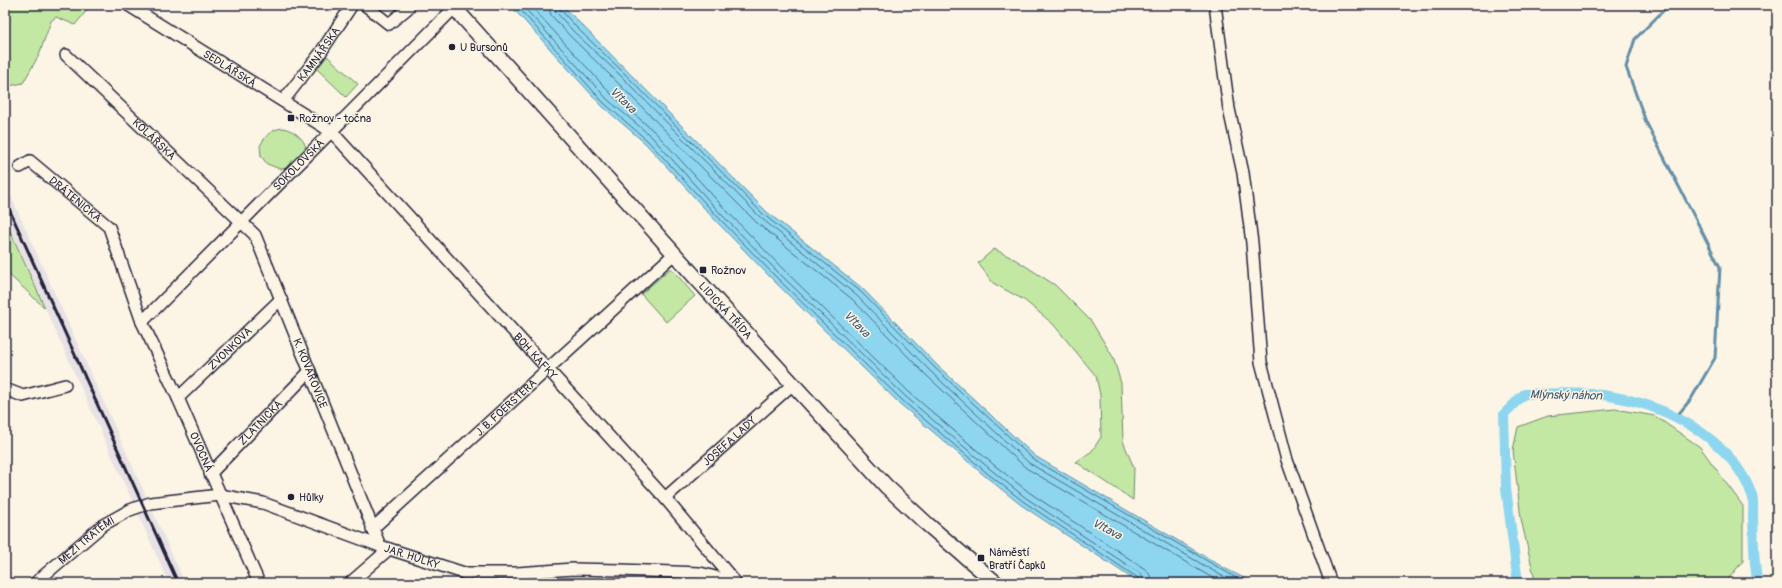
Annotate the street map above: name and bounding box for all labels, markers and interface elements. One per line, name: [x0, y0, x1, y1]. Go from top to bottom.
street label: KAMNÁŘSKÁ: [295, 25, 343, 84]
place label: U Bursonů: [460, 41, 508, 54]
marker: U Bursonů: [447, 42, 457, 52]
street label: SEDLÁŘSKÁ: [201, 47, 259, 90]
water label: Vltava: [606, 84, 640, 118]
place label: Rožnov - točna: [299, 112, 371, 125]
marker: Rožnov - točna: [286, 113, 296, 123]
street label: KOLÁŘSKÁ: [130, 116, 178, 163]
street label: SOKOLOVSKÁ: [270, 136, 327, 193]
street label: DRÁTENICKÁ: [46, 174, 104, 225]
place label: Rožnov: [711, 264, 746, 277]
marker: Rožnov: [698, 265, 708, 275]
street label: LIDICKÁ TŘÍDA: [696, 279, 755, 342]
water label: Vltava: [840, 308, 874, 342]
street label: ZVONKOVÁ: [205, 324, 255, 373]
street label: BOH. KAFKY: [511, 330, 560, 383]
street label: K. KOVAŘOVICE: [290, 337, 330, 411]
street label: J. B. FOERSTERA: [473, 376, 539, 439]
water label: Mlýnský náhon: [1530, 387, 1604, 404]
street label: ZLATNICKÁ: [236, 398, 285, 448]
street label: JOSEFA LADY: [700, 414, 759, 468]
street label: OVOCNÁ: [187, 430, 216, 474]
place label: Hůlky: [299, 491, 324, 504]
marker: Hůlky: [286, 492, 296, 502]
street label: MEZI TRATĚMI: [56, 514, 117, 567]
water label: Vltava: [1089, 515, 1125, 544]
street label: JAR. HŮLKY: [383, 542, 442, 572]
place label: Náměstí Bratří Čapků: [989, 546, 1046, 572]
marker: Náměstí Bratří Čapků: [976, 553, 986, 563]

